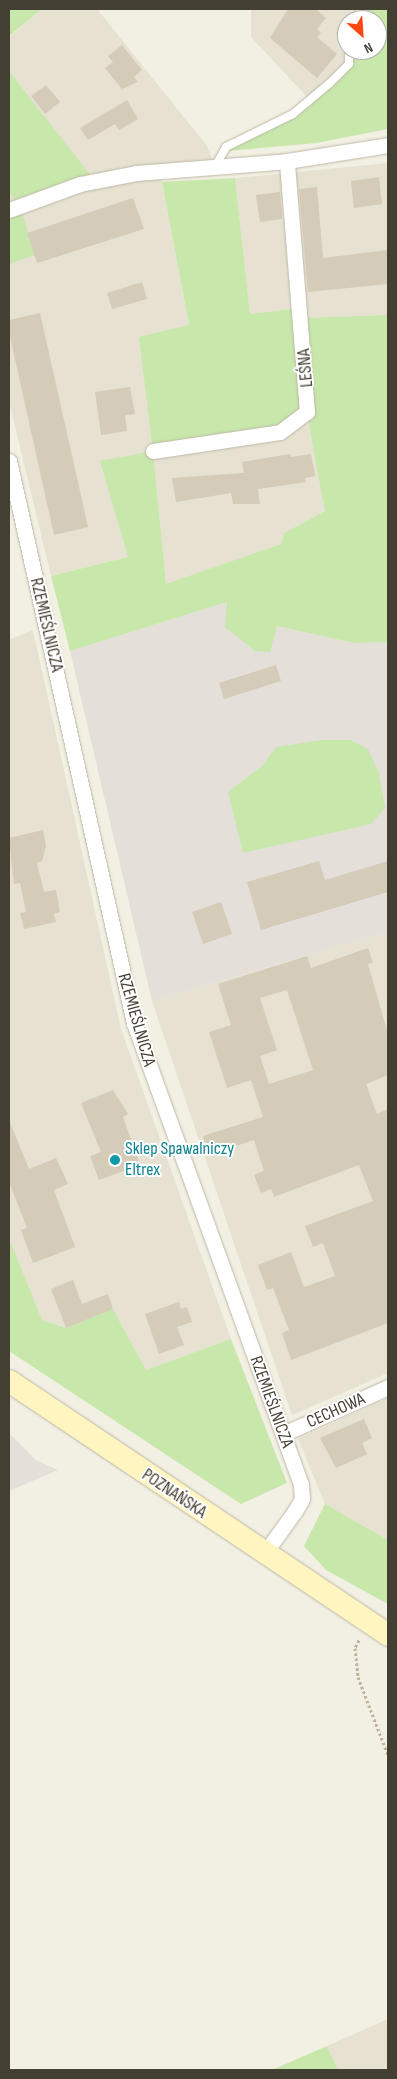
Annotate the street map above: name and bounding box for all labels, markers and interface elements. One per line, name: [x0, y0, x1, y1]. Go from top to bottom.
north arrow: [337, 10, 387, 60]
text: N: [361, 39, 375, 57]
street label: LEŚNA: [294, 348, 318, 388]
street label: RZEMIEŚLNICZA: [25, 576, 67, 674]
street label: RZEMIEŚLNICZA: [112, 971, 160, 1069]
place label: Sklep Spawalniczy Eltrex: [125, 1139, 234, 1182]
marker: Sklep Spawalniczy Eltrex: [109, 1154, 121, 1166]
street label: RZEMIEŚLNICZA: [244, 1353, 298, 1451]
street label: CECHOWA: [303, 1389, 369, 1433]
street label: POZNAŃSKA: [138, 1465, 210, 1523]

